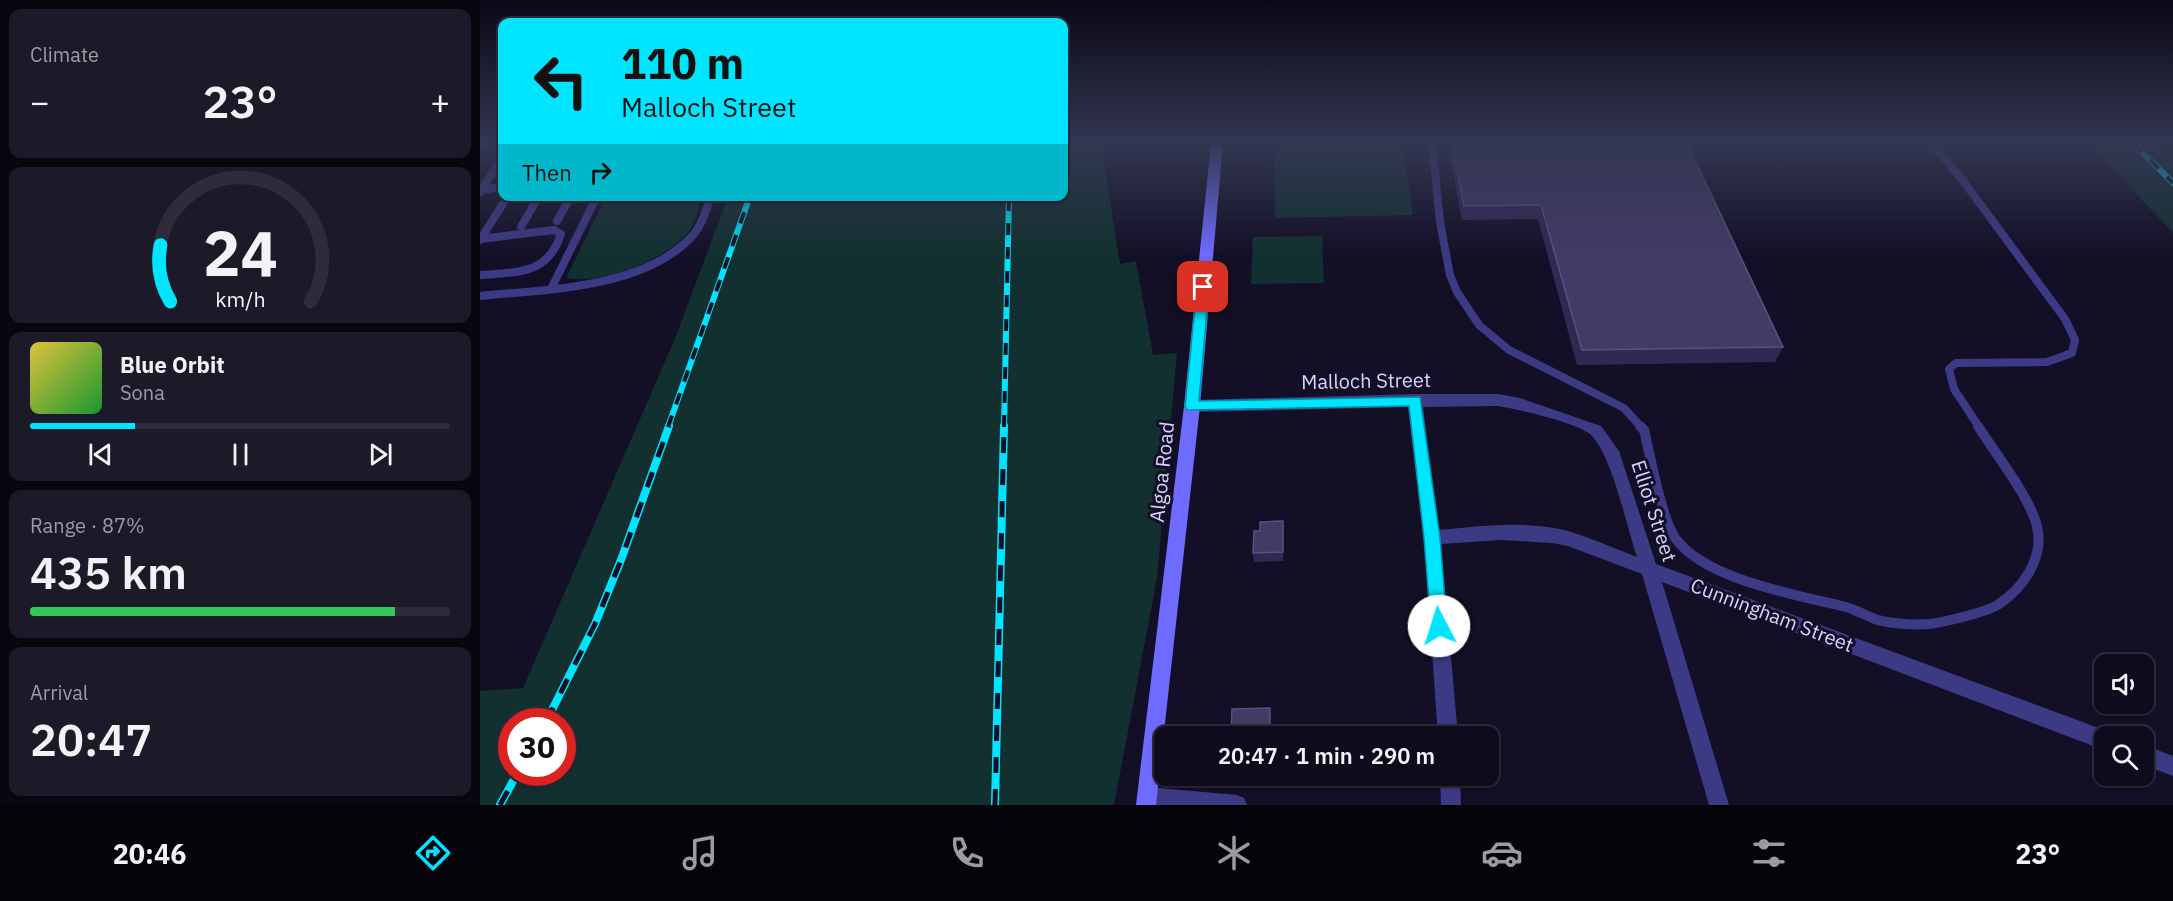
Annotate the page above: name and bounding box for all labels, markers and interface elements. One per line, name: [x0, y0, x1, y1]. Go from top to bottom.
text: 110 m: [621, 36, 744, 91]
text: Climate: [30, 41, 99, 68]
icon: left: [522, 42, 600, 120]
text: 23°: [202, 72, 278, 130]
text: −: [30, 80, 50, 123]
text: +: [430, 80, 450, 123]
text: Malloch Street: [621, 89, 796, 124]
icon: right: [584, 156, 617, 189]
text: Then: [522, 158, 572, 187]
text: 24: [203, 212, 277, 293]
pin: [1177, 261, 1228, 312]
icon: arrive: [1186, 270, 1219, 303]
text: km/h: [215, 285, 265, 313]
text: Blue Orbit: [120, 350, 225, 379]
street label: Malloch Street: [1301, 366, 1431, 395]
text: Sona: [120, 379, 165, 406]
street label: Algoa Road: [1143, 420, 1180, 524]
icon: previous: [84, 438, 117, 471]
icon: pause: [224, 438, 257, 471]
icon: next: [364, 438, 397, 471]
street label: Elliot Street: [1625, 457, 1684, 565]
text: Range · 87%: [30, 512, 145, 539]
text: 435 km: [30, 543, 187, 601]
street label: Cunningham Street: [1687, 571, 1858, 658]
position arrow: [1407, 594, 1471, 658]
map controls: [2094, 654, 2154, 786]
button: sound: [2094, 654, 2154, 714]
text: Arrival: [30, 679, 88, 706]
speed limit sign: 30: [498, 708, 576, 786]
text: 20:47: [30, 710, 152, 768]
button: search: [2094, 726, 2154, 786]
text: 20:47 · 1 min · 290 m: [1218, 741, 1435, 770]
icon: directions: [412, 832, 454, 874]
icon: music: [679, 832, 721, 874]
icon: phone: [946, 832, 988, 874]
icon: climate: [1213, 832, 1255, 874]
icon: car: [1481, 832, 1523, 874]
icon: filters: [1748, 832, 1790, 874]
text: 20:46: [113, 836, 186, 871]
text: 23°: [2015, 836, 2060, 871]

